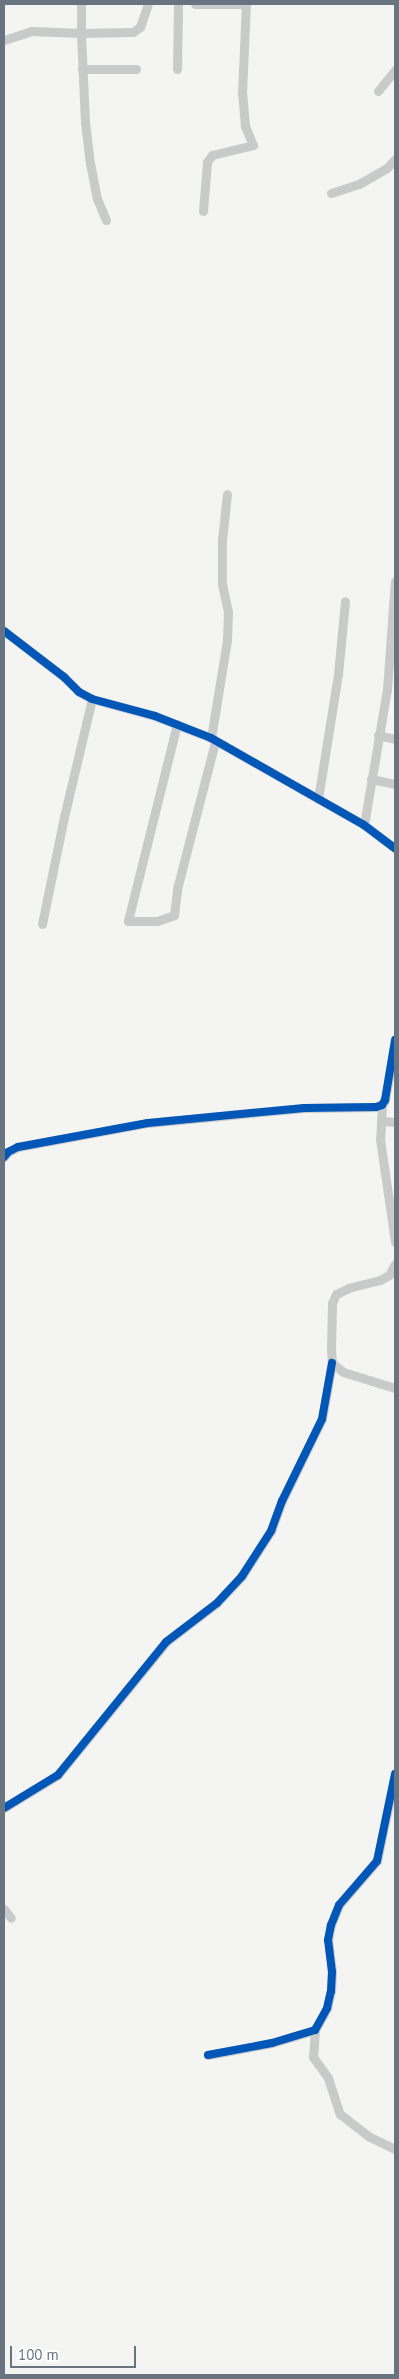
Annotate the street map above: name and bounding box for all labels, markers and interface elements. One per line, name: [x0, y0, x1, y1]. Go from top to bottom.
scale bar: [12, 2336, 139, 2368]
text: 100 m: [18, 2345, 59, 2364]

